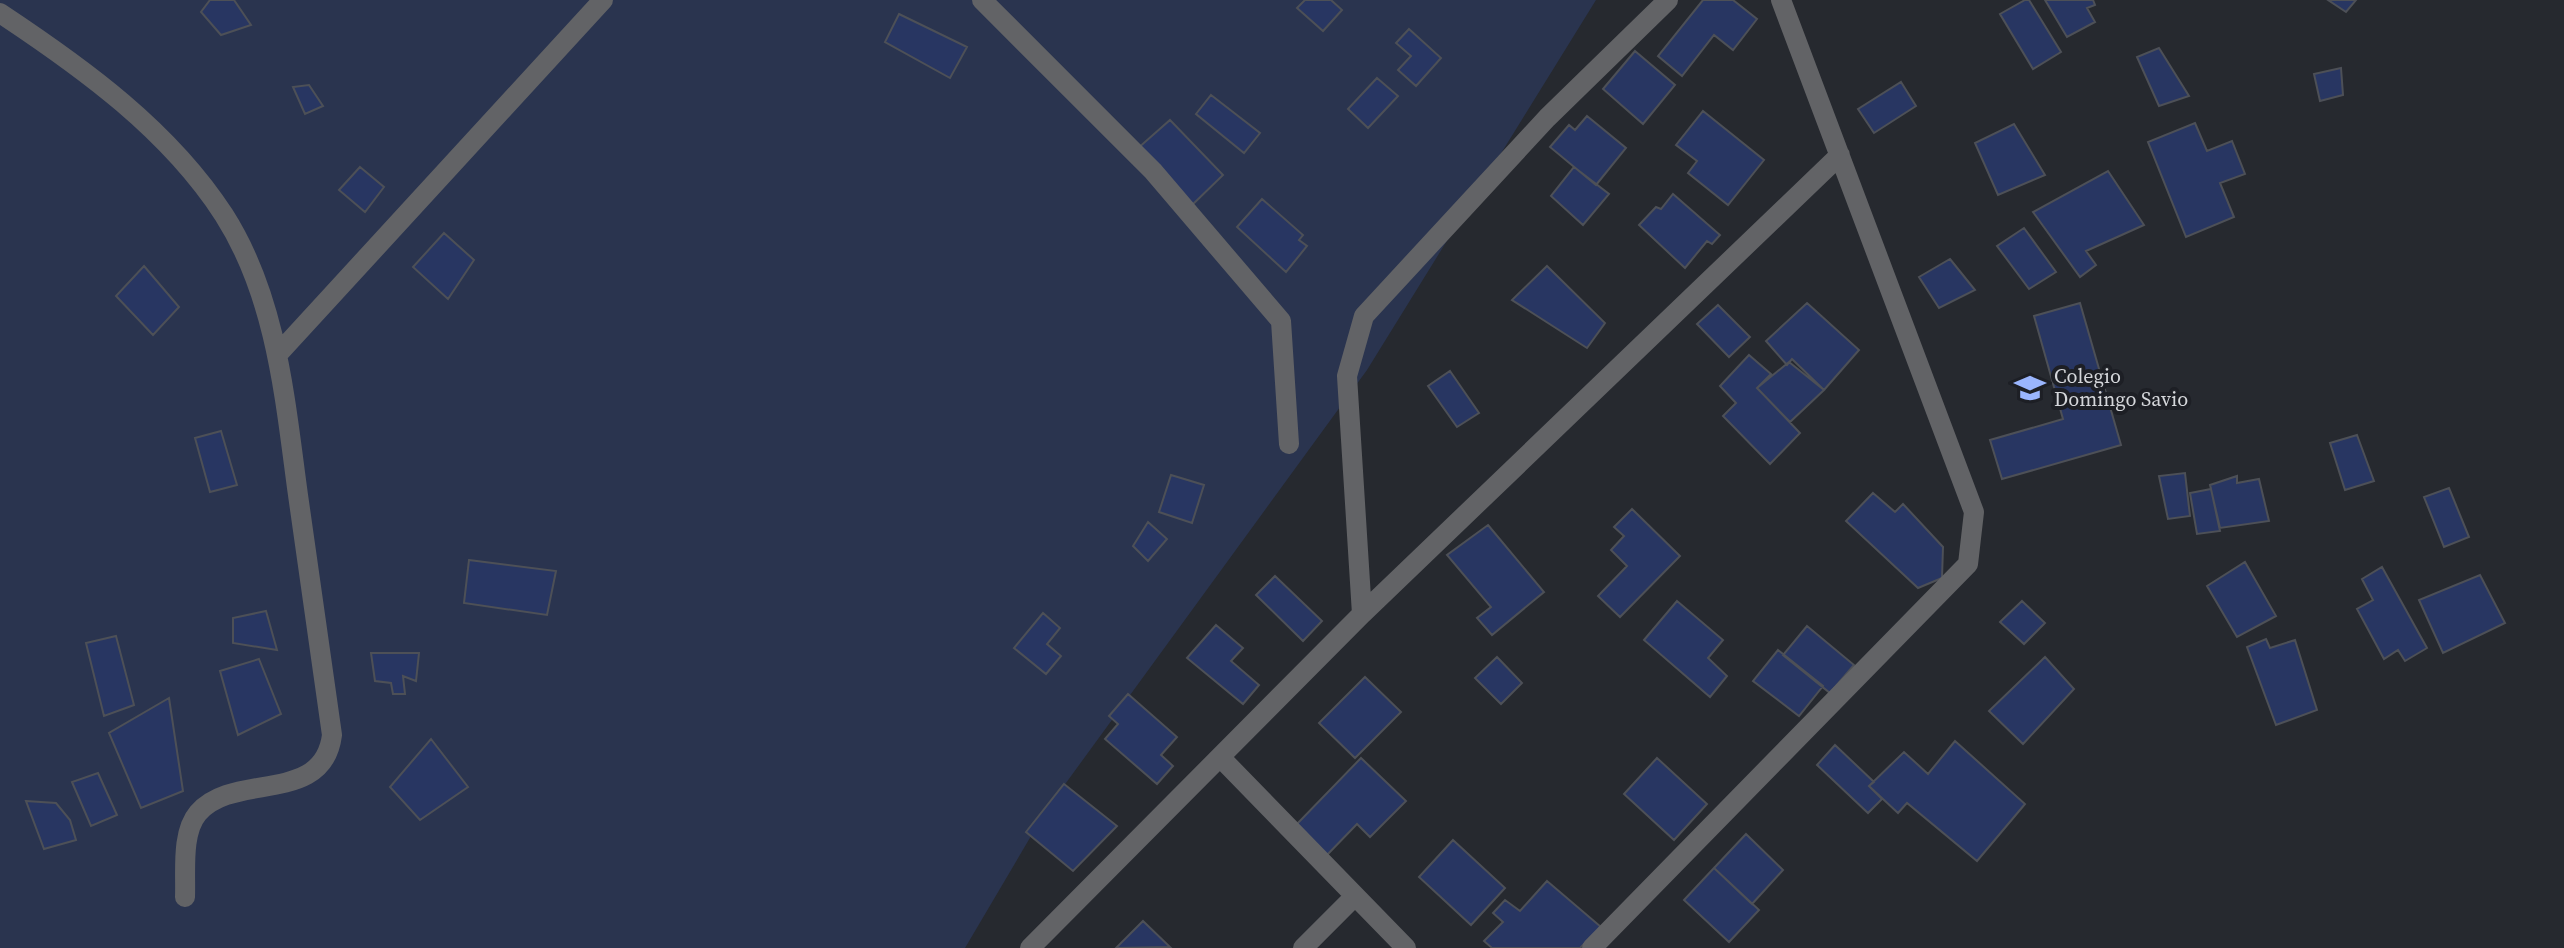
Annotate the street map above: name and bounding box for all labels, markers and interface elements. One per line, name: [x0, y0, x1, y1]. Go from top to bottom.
place label: Colegio Domingo Savio: [2054, 362, 2188, 413]
school or university icon: Colegio Domingo Savio: [2013, 371, 2047, 405]

